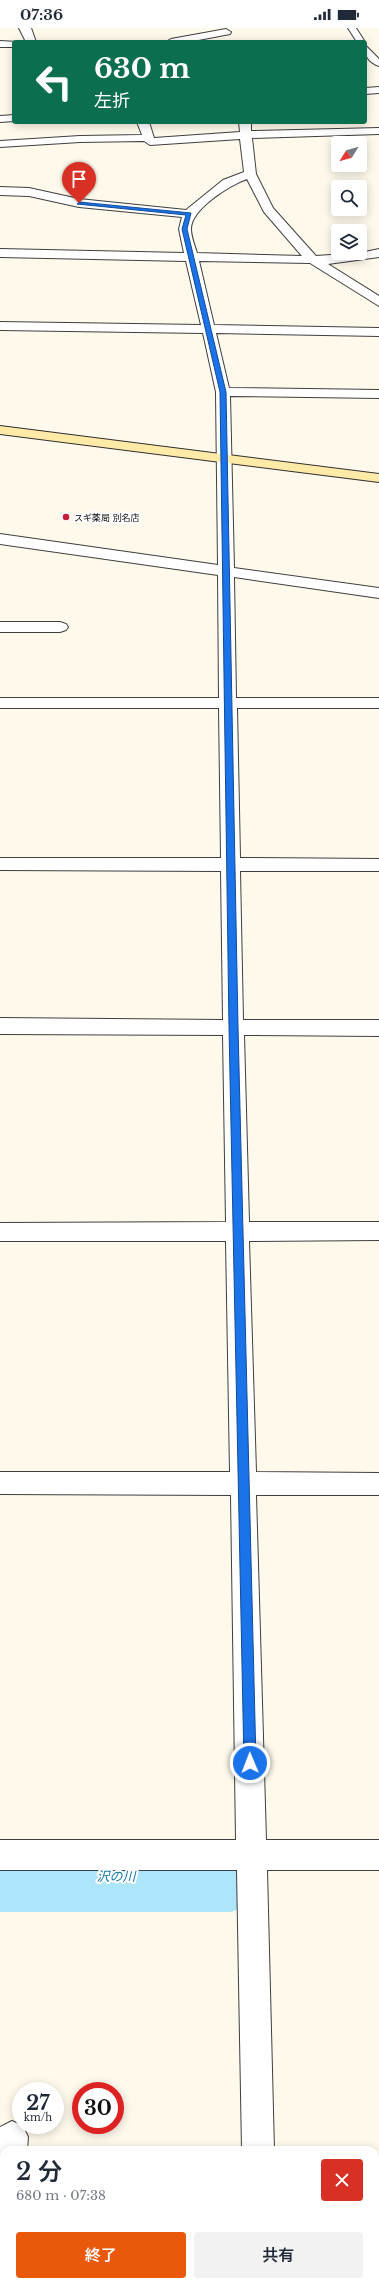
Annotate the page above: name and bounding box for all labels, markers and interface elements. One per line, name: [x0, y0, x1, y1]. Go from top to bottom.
text: 07:36: [20, 5, 63, 24]
text: 630 m: [94, 51, 190, 86]
icon: left: [28, 56, 80, 108]
text: 左折: [94, 90, 130, 112]
north arrow: [331, 136, 367, 172]
map controls: [331, 136, 367, 260]
pin: [62, 162, 96, 203]
icon: arrive: [68, 168, 90, 190]
button: search: [331, 180, 367, 216]
button: layers: [331, 224, 367, 260]
marker: スギ薬局 別名店: [61, 512, 71, 522]
place label: スギ薬局 別名店: [74, 512, 140, 523]
position arrow: [229, 1742, 271, 1784]
water label: 沢の川: [96, 1868, 137, 1885]
speed limit sign: 30: [72, 2082, 124, 2134]
text: 27: [26, 2091, 50, 2115]
text: km/h: [24, 2111, 52, 2124]
text: 2 分: [16, 2157, 62, 2186]
button: close: [321, 2159, 363, 2201]
text: 680 m · 07:38: [16, 2187, 106, 2204]
button: 終了: [16, 2232, 186, 2278]
button: 共有: [194, 2232, 363, 2278]

